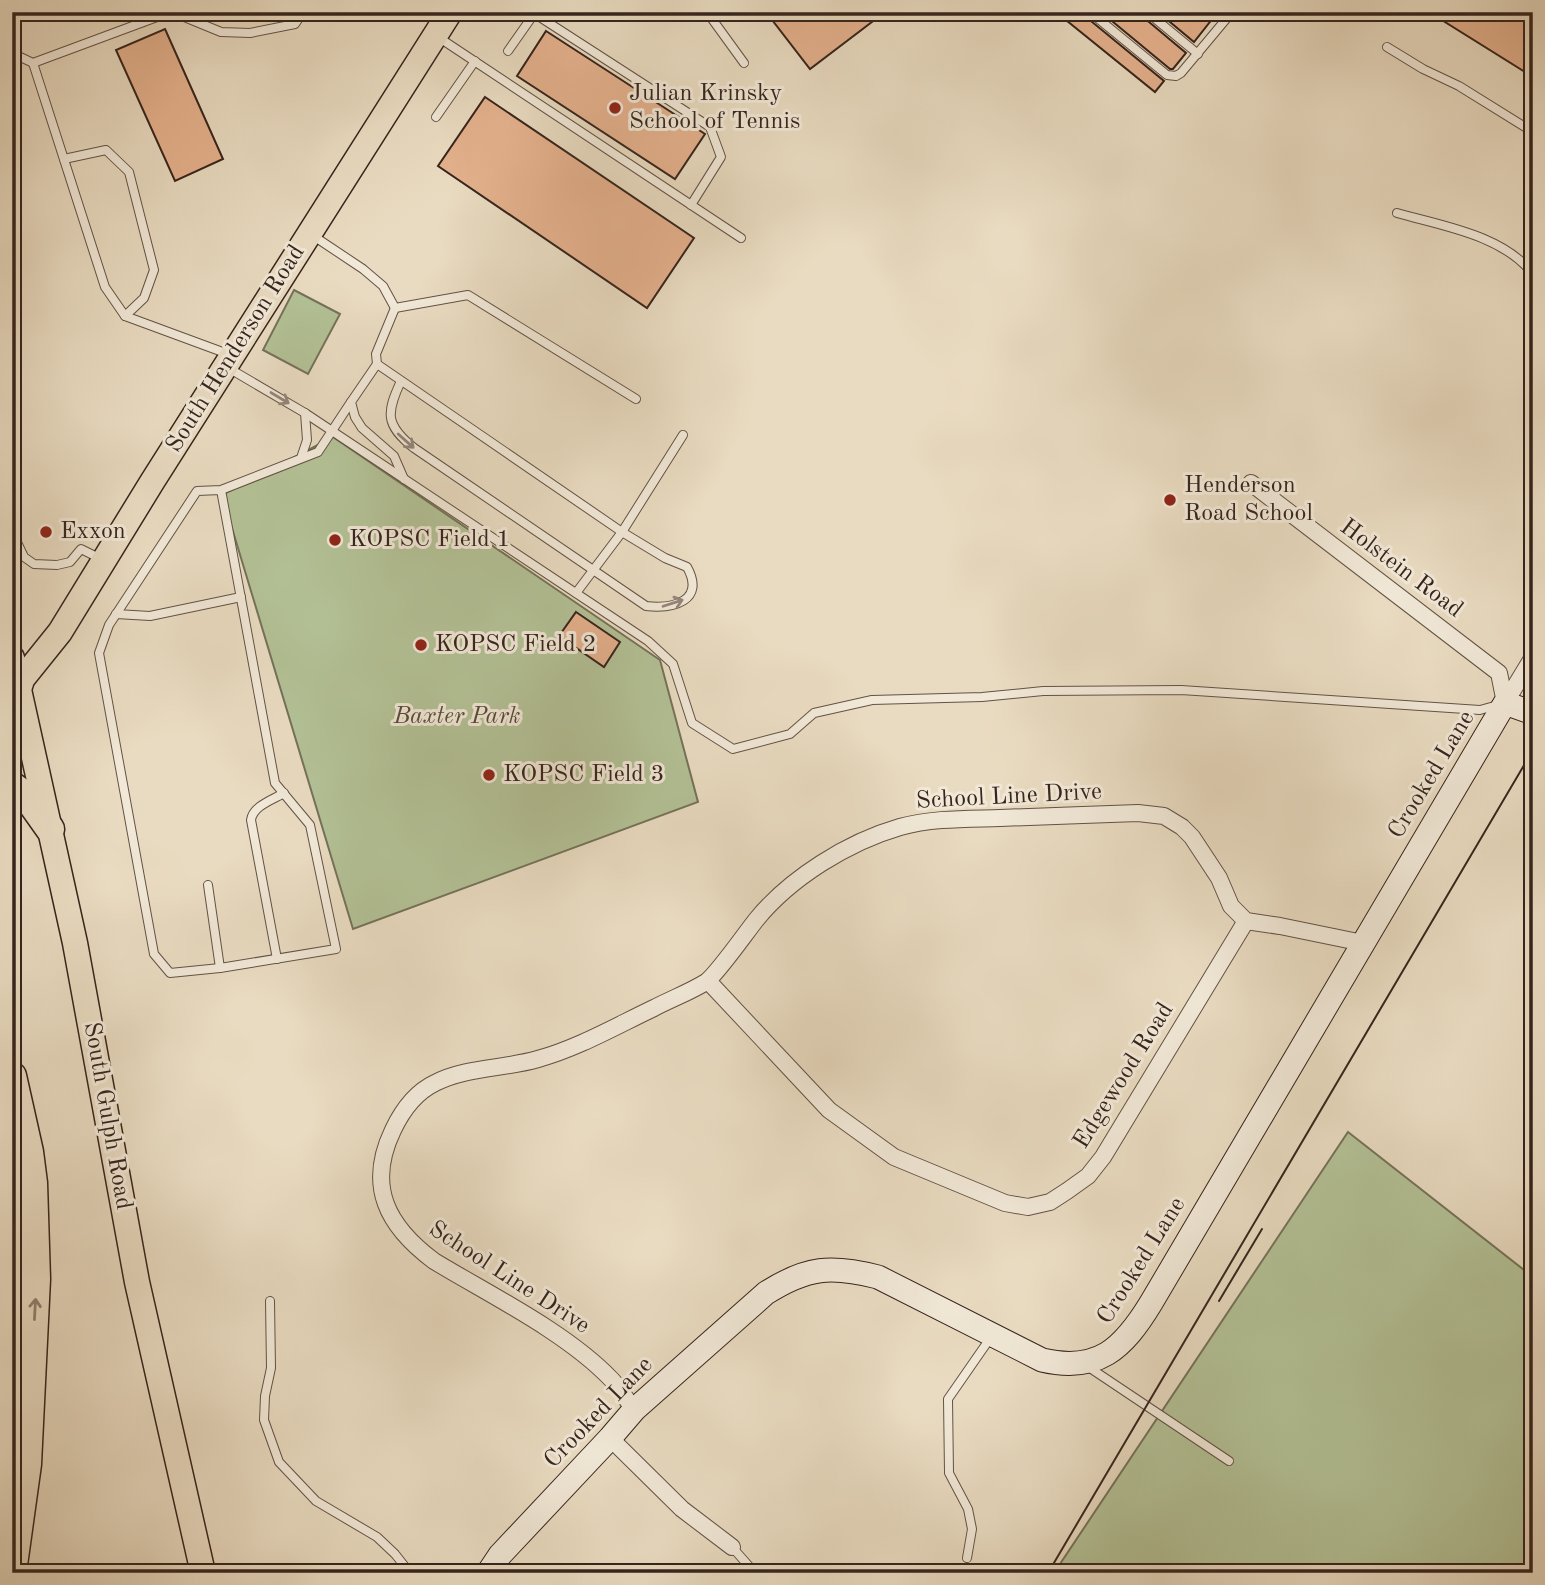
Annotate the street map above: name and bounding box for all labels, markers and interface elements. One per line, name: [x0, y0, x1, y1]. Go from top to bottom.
place label: Julian Krinsky School of Tennis: [629, 82, 800, 134]
marker: Julian Krinsky School of Tennis: [607, 100, 623, 116]
street label: South Henderson Road: [162, 241, 310, 457]
one-way arrow: [269, 391, 289, 405]
one-way arrow: [397, 433, 415, 449]
place label: Henderson Road School: [1184, 474, 1313, 526]
marker: Henderson Road School: [1162, 492, 1178, 508]
street label: Holstein Road: [1335, 515, 1467, 623]
place label: Exxon: [60, 520, 126, 544]
marker: Exxon: [38, 524, 54, 540]
place label: KOPSC Field 1: [349, 528, 510, 552]
marker: KOPSC Field 1: [327, 532, 343, 548]
one-way arrow: [662, 596, 684, 608]
place label: KOPSC Field 2: [435, 633, 596, 657]
marker: KOPSC Field 2: [413, 637, 429, 653]
park label: Baxter Park: [392, 705, 521, 729]
street label: Crooked Lane: [1385, 707, 1479, 843]
place label: KOPSC Field 3: [503, 763, 664, 787]
marker: KOPSC Field 3: [481, 767, 497, 783]
street label: School Line Drive: [915, 780, 1103, 814]
street label: Edgewood Road: [1070, 999, 1178, 1153]
street label: South Gulph Road: [79, 1020, 135, 1212]
street label: Crooked Lane: [1094, 1193, 1190, 1329]
street label: School Line Drive: [424, 1217, 594, 1339]
one-way arrow: [28, 1298, 41, 1321]
street label: Crooked Lane: [540, 1353, 658, 1473]

